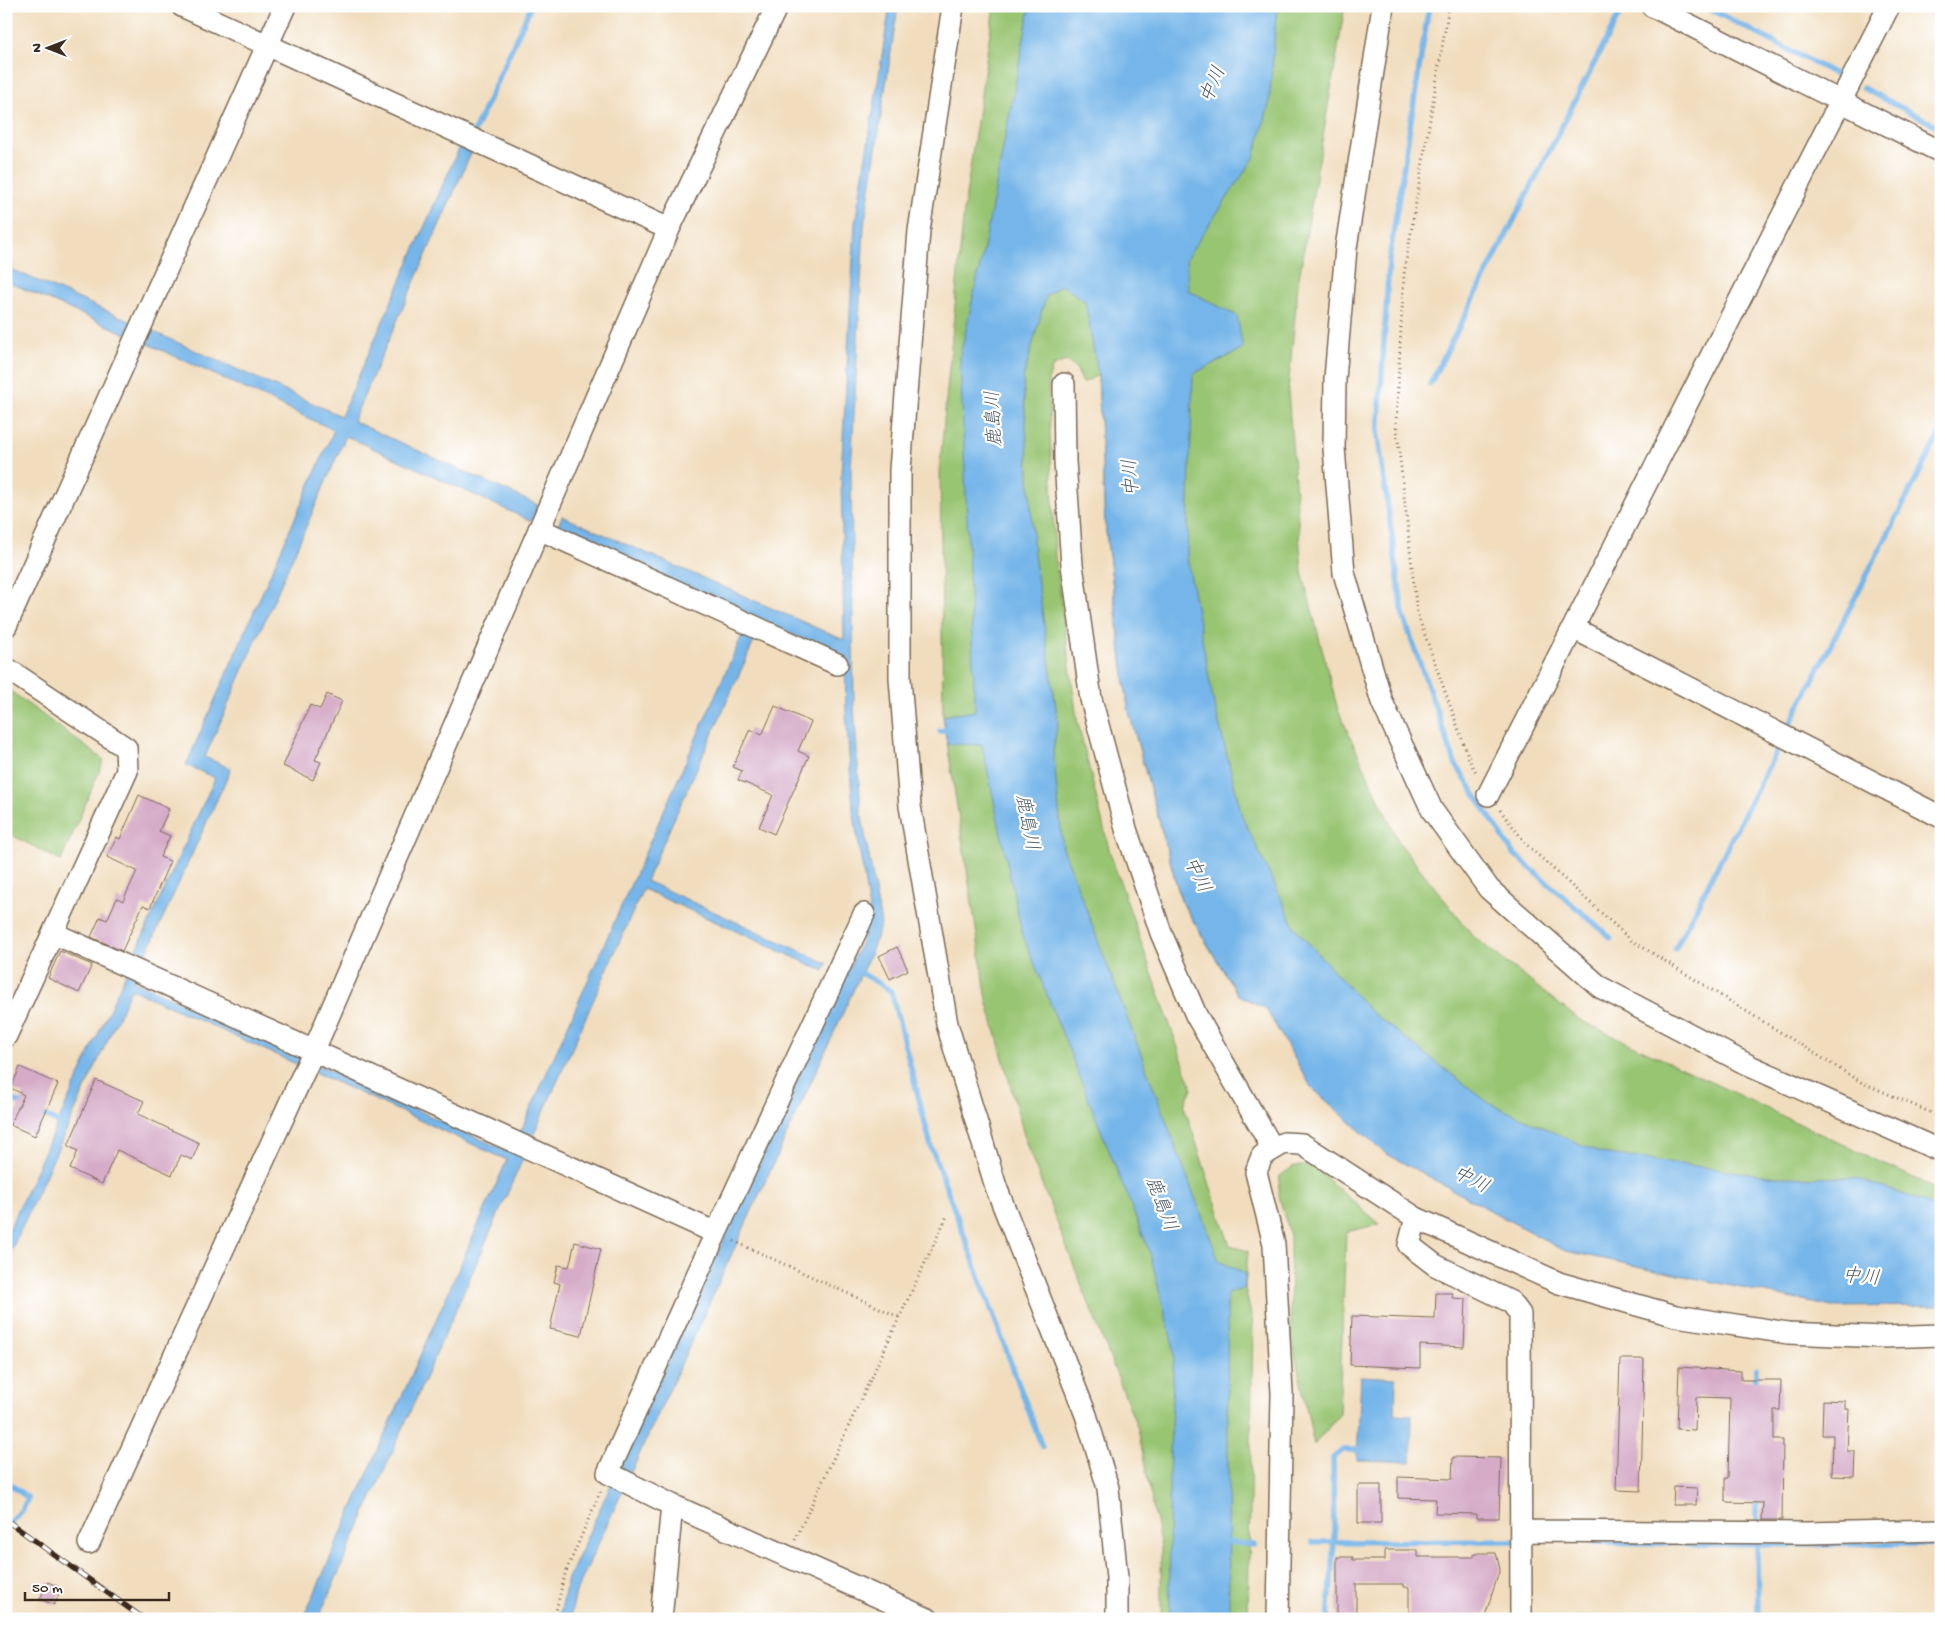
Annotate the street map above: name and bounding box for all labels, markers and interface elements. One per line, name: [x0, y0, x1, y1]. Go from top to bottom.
north arrow: [22, 22, 72, 72]
text: N: [29, 43, 46, 53]
water label: 中川: [1195, 63, 1232, 107]
water label: 鹿島川: [982, 390, 1008, 448]
water label: 中川: [1119, 458, 1145, 498]
water label: 鹿島川: [1009, 792, 1043, 853]
water label: 中川: [1177, 853, 1215, 898]
water label: 中川: [1448, 1161, 1493, 1200]
water label: 鹿島川: [1139, 1173, 1182, 1235]
water label: 中川: [1841, 1264, 1881, 1292]
scale bar: [25, 1570, 169, 1602]
text: 50 m: [32, 1580, 63, 1598]

